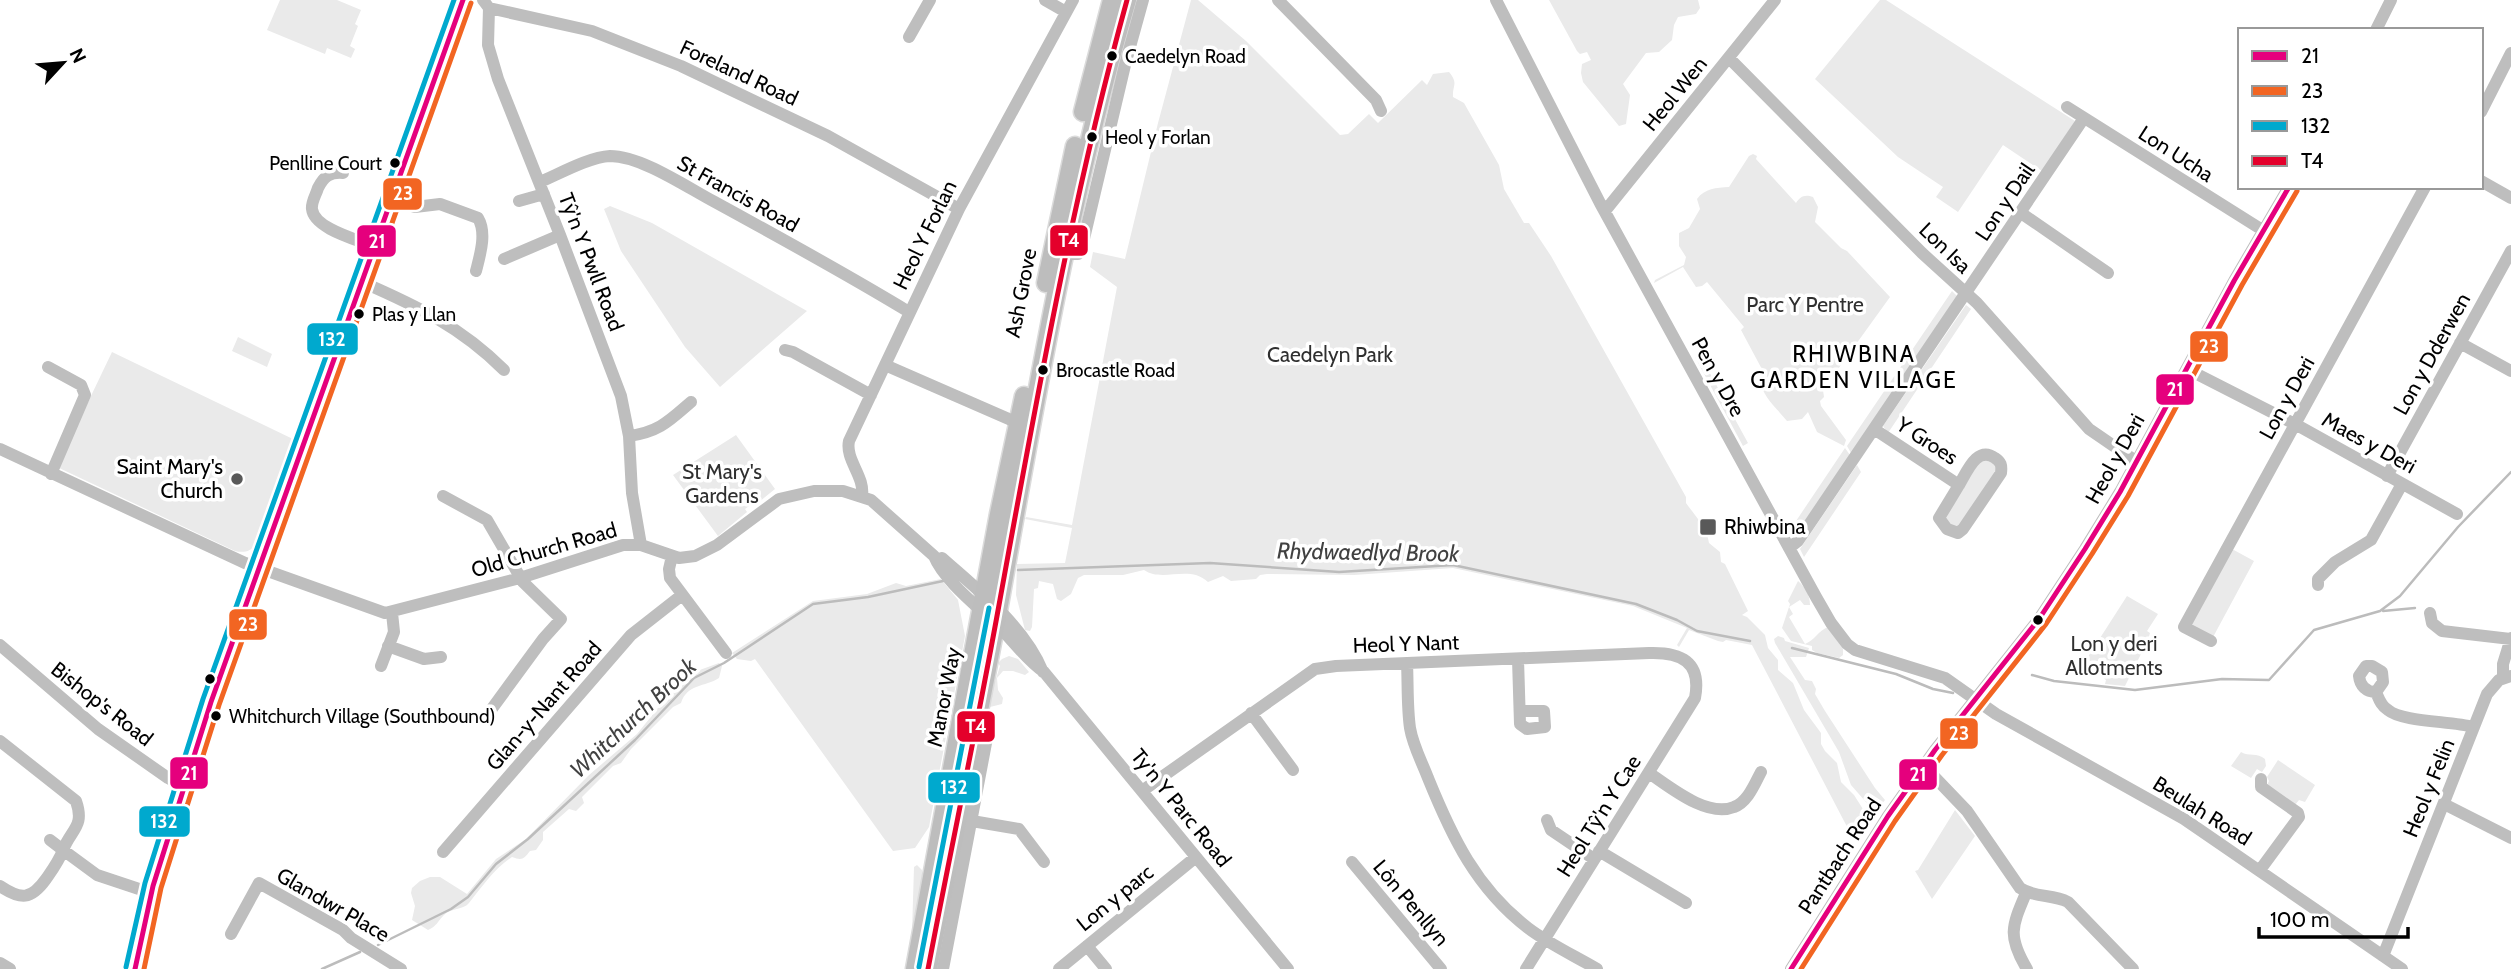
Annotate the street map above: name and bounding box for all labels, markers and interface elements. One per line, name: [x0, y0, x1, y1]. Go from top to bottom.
north arrow: [28, 28, 98, 98]
legend: [2238, 28, 2483, 189]
street label: Foreland Road: [676, 34, 802, 111]
text: 21: [2301, 43, 2319, 68]
text: N: [65, 45, 91, 67]
place label: Caedelyn Road: [1125, 45, 1246, 68]
marker: Caedelyn Road: [1105, 49, 1119, 63]
street label: Heol Wen: [1637, 52, 1712, 136]
text: 23: [2301, 78, 2323, 103]
text: 132: [2301, 113, 2330, 138]
street label: Lon Ucha: [2134, 120, 2218, 187]
place label: Heol y Forlan: [1105, 126, 1211, 149]
marker: Heol y Forlan: [1085, 130, 1099, 144]
text: T4: [2301, 148, 2323, 173]
street label: St Francis Road: [673, 150, 803, 237]
place label: Penlline Court: [269, 152, 383, 175]
marker: Penlline Court: [388, 156, 402, 170]
street label: Lon y Dail: [1970, 158, 2040, 245]
street label: Heol Y Forlan: [887, 176, 962, 293]
line badge: 23: [382, 177, 423, 211]
text: 23: [393, 182, 413, 205]
street label: Tŷ'n Y Pwll Road: [554, 189, 629, 334]
street label: Lon Isa: [1914, 217, 1976, 278]
line badge: 21: [356, 224, 397, 258]
line badge: T4: [1049, 224, 1089, 257]
text: T4: [1058, 229, 1080, 252]
text: 21: [368, 230, 386, 253]
street label: Ash Grove: [1000, 246, 1041, 340]
street label: Lon y Dderwen: [2388, 288, 2475, 419]
park label: Parc Y Pentre: [1746, 292, 1864, 317]
place label: Plas y Llan: [372, 303, 456, 326]
marker: Plas y Llan: [352, 307, 366, 321]
line badge: 132: [306, 322, 359, 356]
text: 132: [318, 328, 346, 351]
line badge: 23: [2189, 330, 2229, 363]
street label: Pen y Dre: [1687, 333, 1750, 421]
text: 23: [2199, 335, 2219, 358]
district label: RHIWBINA GARDEN VILLAGE: [1750, 340, 1958, 394]
park label: Caedelyn Park: [1267, 342, 1394, 367]
street label: Lon y Deri: [2254, 352, 2319, 443]
place label: Brocastle Road: [1056, 359, 1175, 382]
marker: Brocastle Road: [1036, 363, 1050, 377]
line badge: 21: [2155, 373, 2195, 406]
text: 21: [2166, 378, 2184, 401]
street label: Maes y Deri: [2318, 407, 2421, 479]
street label: Heol y Deri: [2080, 409, 2149, 508]
street label: Y Groes: [1891, 411, 1963, 470]
place label: Saint Mary's Church: [117, 454, 223, 503]
park label: St Mary's Gardens: [682, 459, 762, 508]
marker: Saint Mary's Church: [229, 471, 245, 487]
place label: Rhiwbina: [1724, 514, 1806, 539]
street label: Old Church Road: [468, 517, 619, 582]
marker: Rhiwbina: [1698, 517, 1718, 537]
water label: Rhydwaedlyd Brook: [1277, 536, 1460, 568]
line badge: 23: [228, 608, 268, 641]
text: 23: [238, 613, 258, 636]
unlabelled marker: [2031, 613, 2045, 627]
street label: Heol Y Nant: [1352, 629, 1460, 658]
park label: Lon y deri Allotments: [2065, 631, 2163, 680]
street label: Glan-y-Nant Road: [481, 636, 606, 775]
street label: Manor Way: [922, 645, 965, 749]
water label: Whitchurch Brook: [564, 652, 703, 784]
street label: Bishop's Road: [47, 656, 158, 751]
unlabelled marker: [203, 672, 217, 686]
place label: Whitchurch Village (Southbound): [229, 705, 495, 728]
marker: Whitchurch Village (Southbound): [209, 709, 223, 723]
line badge: T4: [956, 710, 996, 743]
text: T4: [965, 715, 987, 738]
line badge: 23: [1939, 717, 1979, 750]
text: 23: [1949, 722, 1969, 745]
street label: Heol y Felin: [2398, 735, 2460, 841]
street label: Ty'n Y Parc Road: [1126, 744, 1237, 872]
street label: Heol Tŷ'n Y Cae: [1551, 750, 1646, 881]
line badge: 21: [169, 756, 209, 790]
line badge: 21: [1898, 758, 1938, 791]
text: 21: [180, 762, 198, 785]
text: 21: [1909, 763, 1927, 786]
line badge: 132: [927, 771, 981, 804]
street label: Beulah Road: [2149, 771, 2256, 851]
text: 132: [940, 776, 968, 799]
street label: Pantbach Road: [1793, 793, 1886, 918]
line badge: 132: [138, 805, 191, 838]
text: 132: [150, 810, 178, 833]
street label: Lôn Penllyn: [1368, 855, 1455, 951]
street label: Lon y parc: [1071, 859, 1158, 936]
street label: Glandwr Place: [272, 862, 394, 947]
scale bar: [2259, 895, 2408, 939]
text: 100 m: [2270, 907, 2329, 932]

